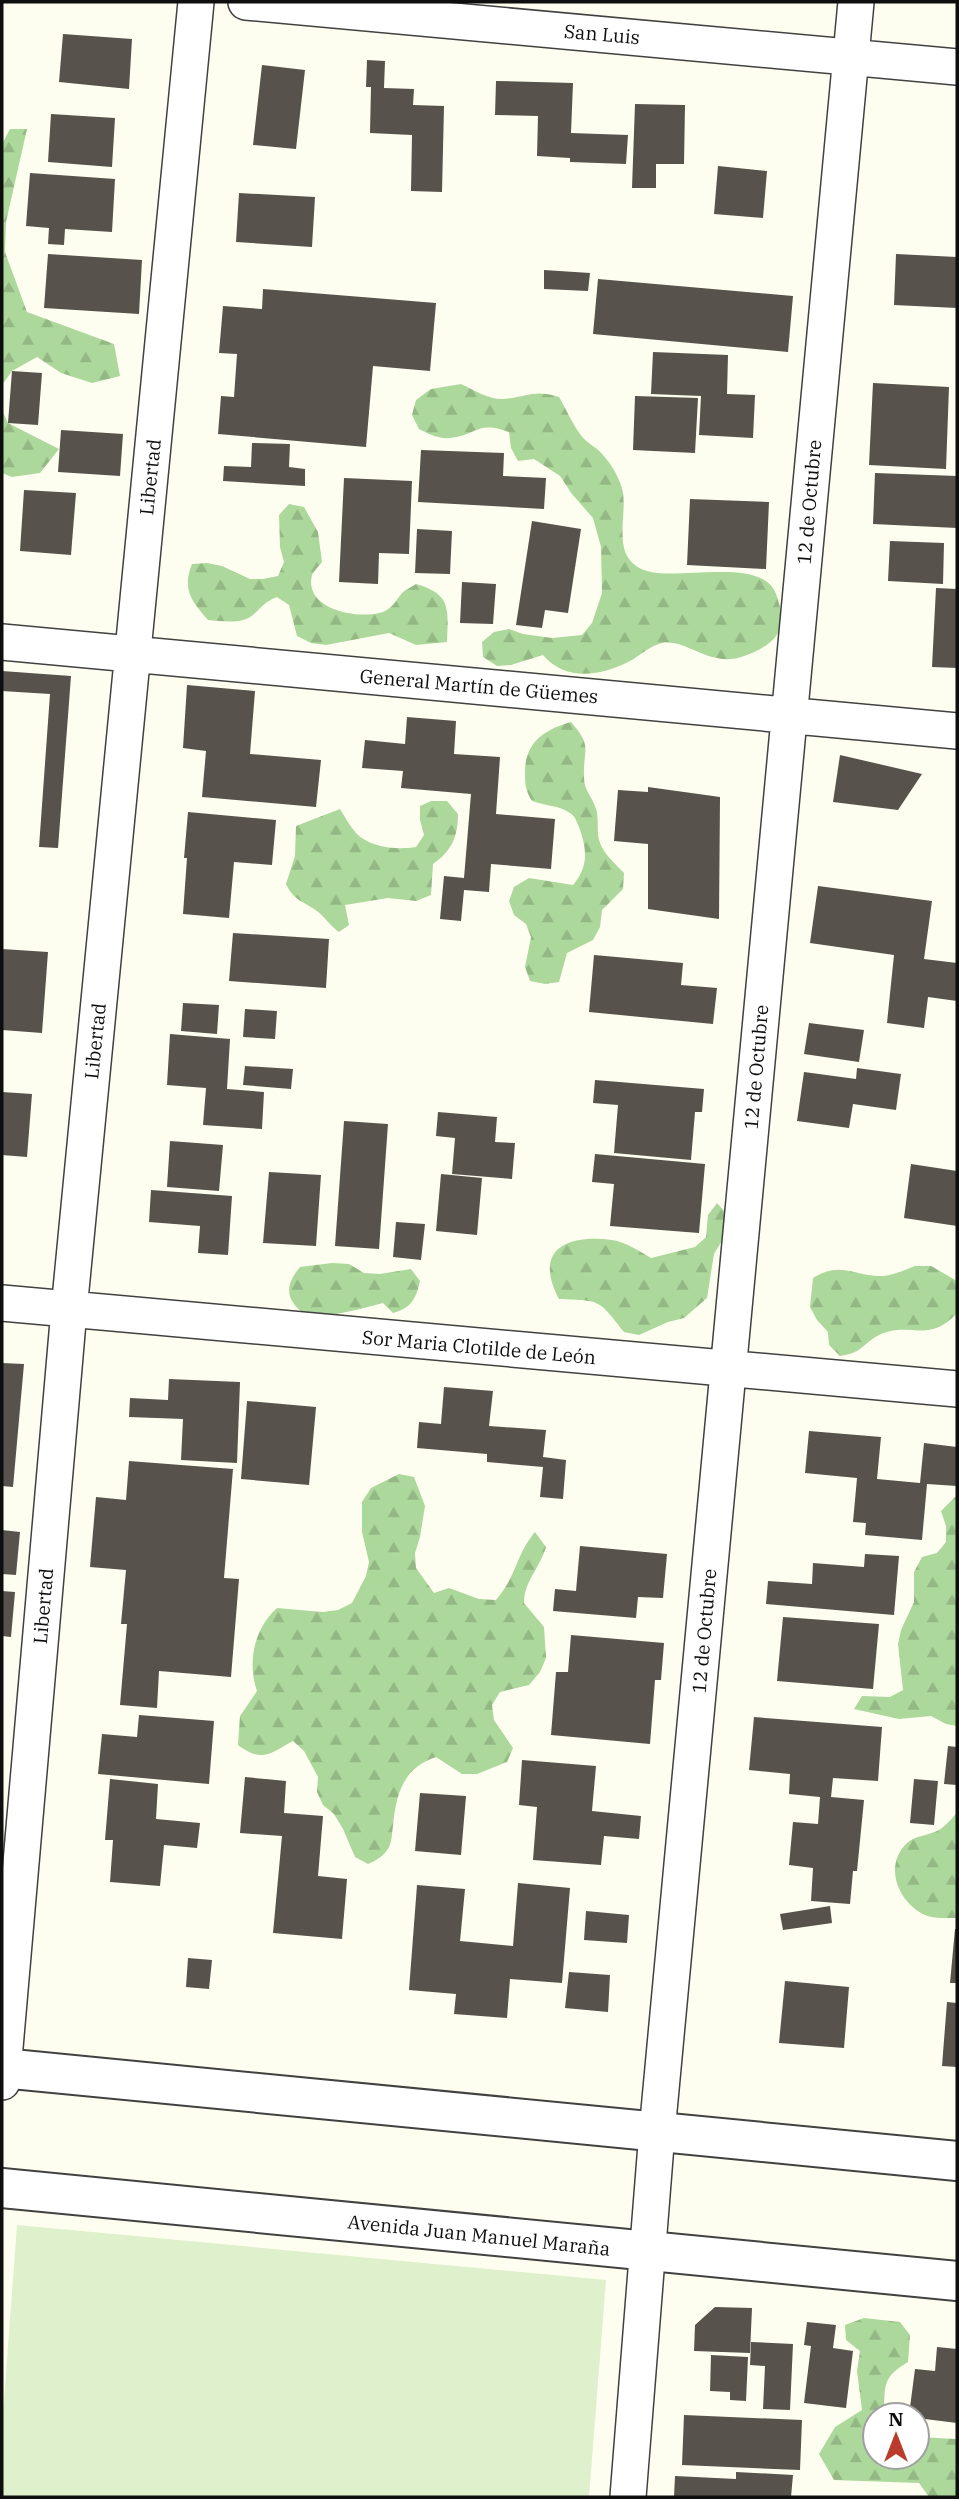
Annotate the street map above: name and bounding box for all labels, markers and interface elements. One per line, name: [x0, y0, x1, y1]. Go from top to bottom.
street label: San Luis: [563, 19, 641, 49]
street label: Libertad: [134, 438, 166, 516]
street label: 12 de Octubre: [792, 439, 826, 565]
street label: General Martín de Güemes: [359, 664, 599, 708]
street label: Libertad: [79, 1002, 111, 1080]
street label: 12 de Octubre: [739, 1004, 773, 1130]
street label: Sor Maria Clotilde de León: [361, 1325, 597, 1369]
street label: Libertad: [28, 1567, 58, 1645]
street label: 12 de Octubre: [687, 1568, 721, 1694]
street label: Avenida Juan Manuel Maraña: [347, 2209, 611, 2261]
north arrow: [861, 2401, 931, 2471]
text: N: [888, 2407, 904, 2431]

